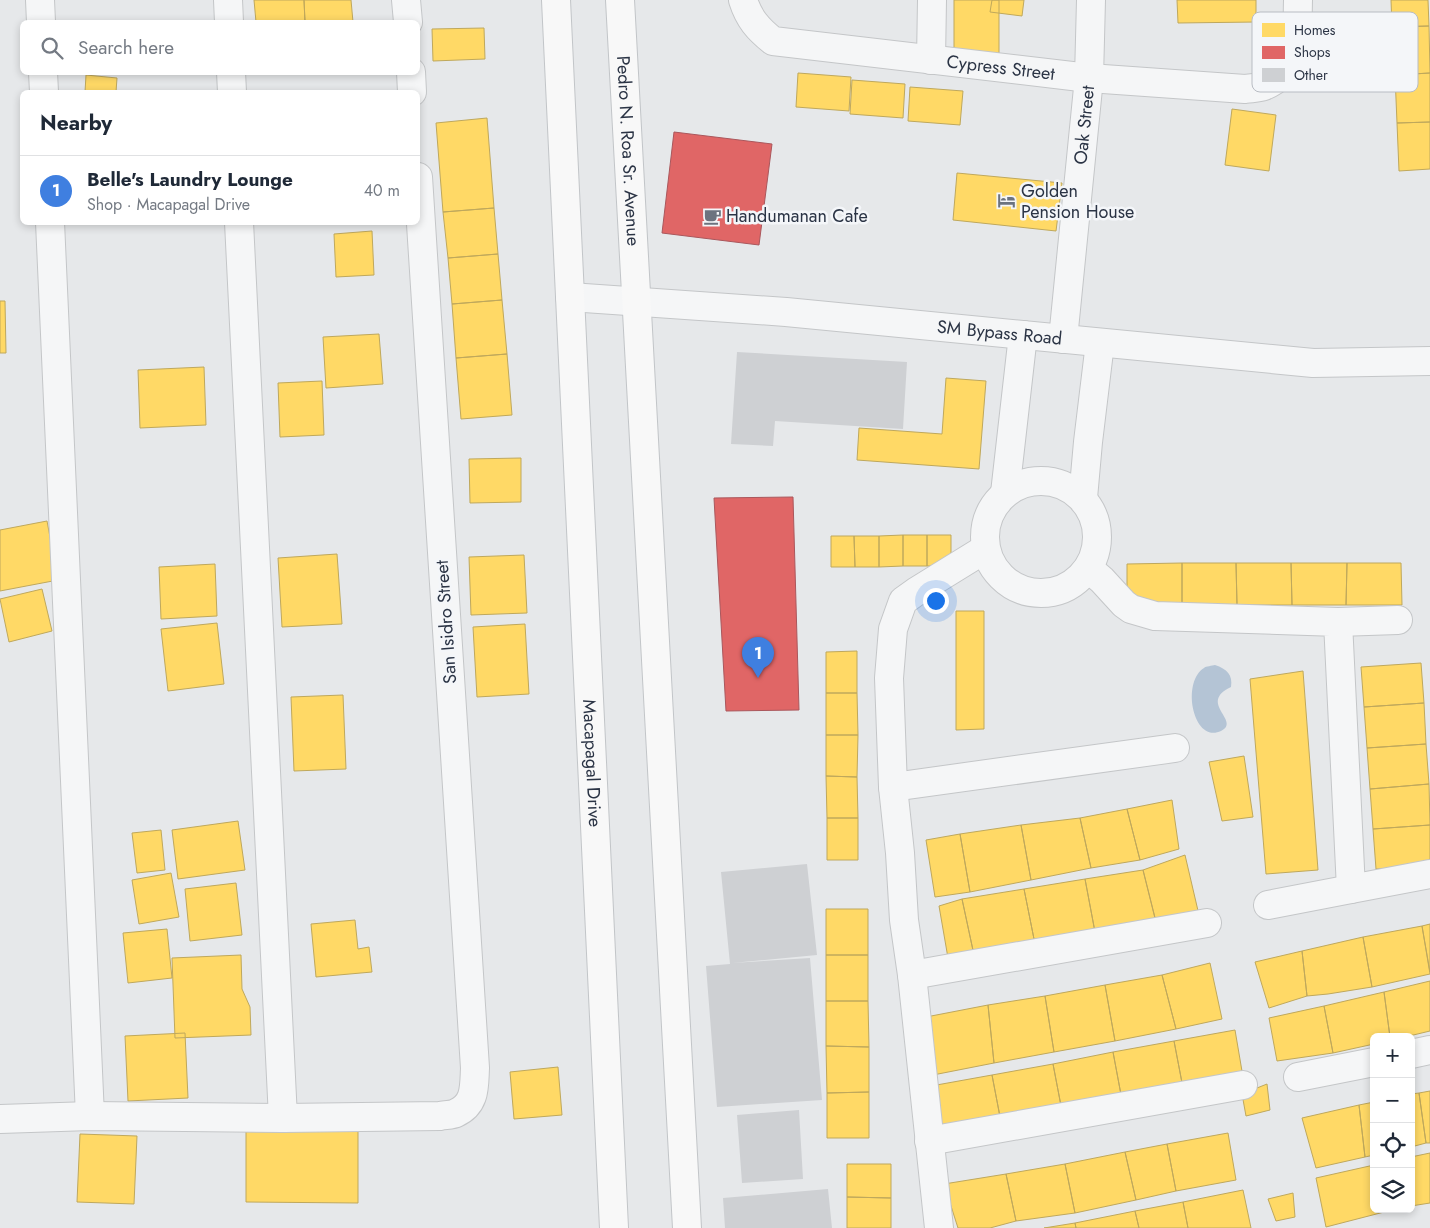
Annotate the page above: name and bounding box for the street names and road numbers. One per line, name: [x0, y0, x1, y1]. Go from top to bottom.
street label: Cypress Street: [945, 48, 1057, 87]
street label: Pedro N. Roa Sr. Avenue: [610, 55, 646, 247]
street label: Oak Street: [1067, 84, 1101, 166]
street label: SM Bypass Road: [936, 314, 1063, 352]
street label: San Isidro Street: [429, 559, 463, 685]
street label: Macapagal Drive: [576, 699, 608, 828]

